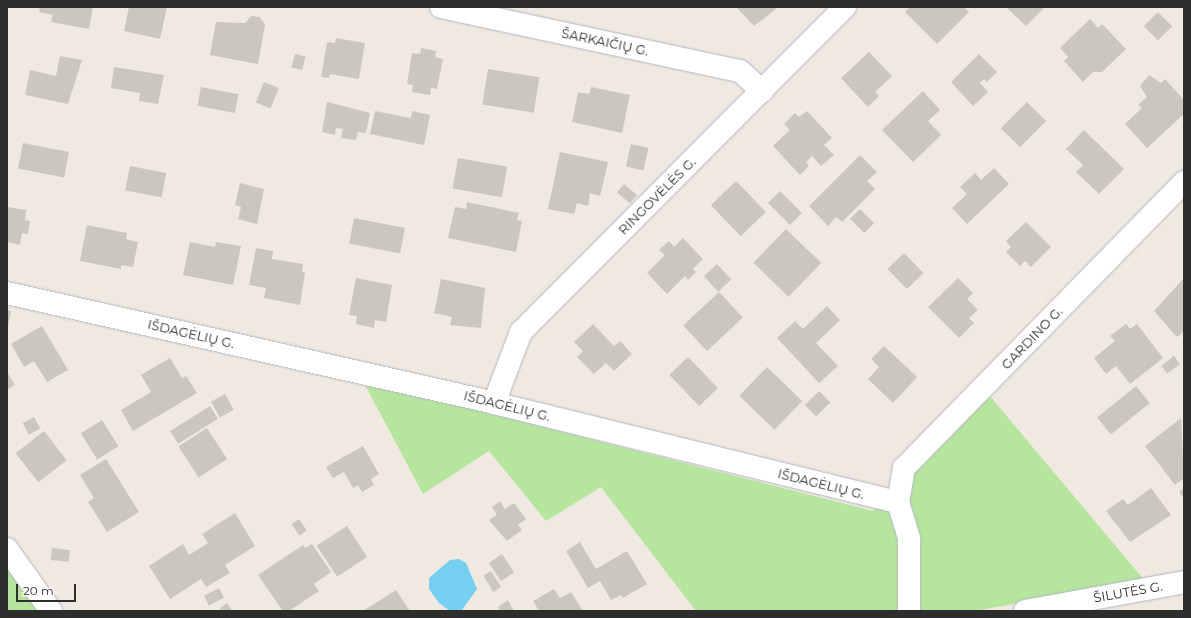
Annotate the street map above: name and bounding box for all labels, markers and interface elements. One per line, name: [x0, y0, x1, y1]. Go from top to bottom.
street label: ŠARKAIČIŲ G.: [560, 25, 650, 59]
street label: RINGOVĖLĖS G.: [615, 154, 699, 238]
street label: GARDINO G.: [998, 303, 1066, 373]
street label: IŠDAGĖLIŲ G.: [146, 316, 236, 352]
street label: IŠDAGĖLIŲ G.: [462, 388, 552, 424]
street label: IŠDAGĖLIŲ G.: [776, 466, 866, 502]
scale bar: [18, 576, 78, 602]
street label: ŠILUTĖS G.: [1092, 578, 1164, 606]
text: 20 m: [23, 583, 54, 598]

